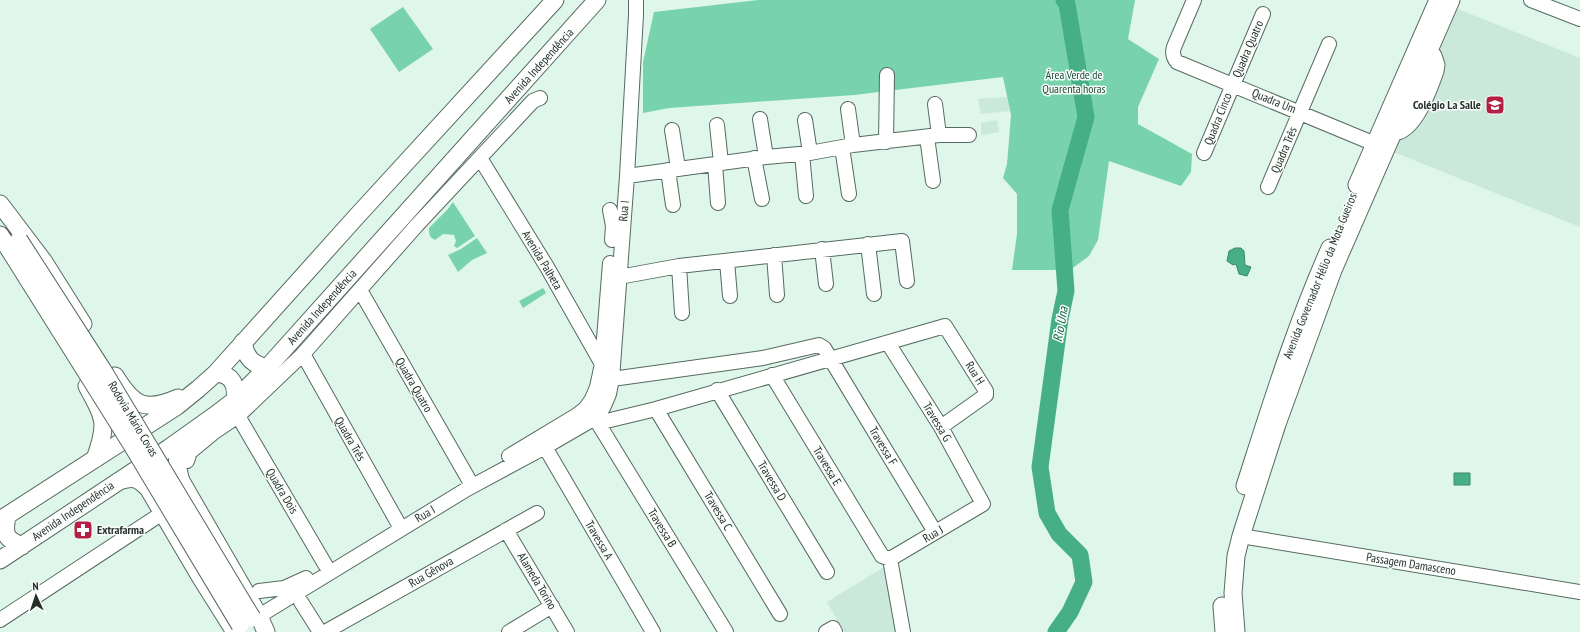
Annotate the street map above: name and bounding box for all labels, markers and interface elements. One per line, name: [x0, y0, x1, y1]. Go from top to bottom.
street label: Quadra Quatro: [1229, 18, 1266, 80]
street label: Avenida Independência: [501, 25, 576, 106]
park label: Área Verde de Quarenta horas: [1042, 67, 1106, 96]
street label: Quadra Um: [1250, 85, 1299, 116]
street label: Quadra Cinco: [1200, 90, 1235, 147]
school or university icon: Colégio La Salle: [1484, 94, 1506, 116]
place label: Colégio La Salle: [1413, 97, 1481, 112]
street label: Quadra Três: [1267, 124, 1300, 175]
street label: Avenida Governador Hélio da Mota Gueiros: [1279, 191, 1360, 361]
street label: Rua I: [615, 200, 632, 222]
street label: Avenida Palheta: [519, 227, 566, 292]
street label: Avenida Independência: [284, 266, 359, 347]
water label: Rio Una: [1049, 305, 1072, 343]
street label: Quadra Quatro: [393, 355, 436, 415]
street label: Rua H: [963, 358, 988, 387]
street label: Rodovia Mário Covas: [105, 378, 162, 459]
street label: Travessa G: [920, 399, 955, 444]
street label: Quadra Três: [332, 414, 369, 464]
street label: Travessa F: [866, 424, 901, 468]
street label: Travessa E: [810, 444, 845, 488]
street label: Travessa D: [755, 458, 790, 503]
street label: Quadra Dois: [263, 465, 302, 516]
street label: Avenida Independência: [29, 477, 117, 544]
street label: Travessa C: [701, 488, 736, 533]
street label: Rua I: [412, 502, 438, 525]
street label: Travessa B: [645, 505, 680, 550]
street label: Travessa A: [582, 517, 617, 562]
pharmacy icon: Extrafarma: [72, 519, 94, 541]
place label: Extrafarma: [97, 522, 144, 537]
street label: Rua J: [920, 522, 946, 545]
street label: Alameda Torino: [515, 549, 560, 612]
street label: Passagem Damasceno: [1365, 549, 1457, 578]
street label: Rua Gênova: [406, 553, 456, 590]
north arrow: [16, 576, 56, 616]
text: N: [32, 579, 39, 593]

